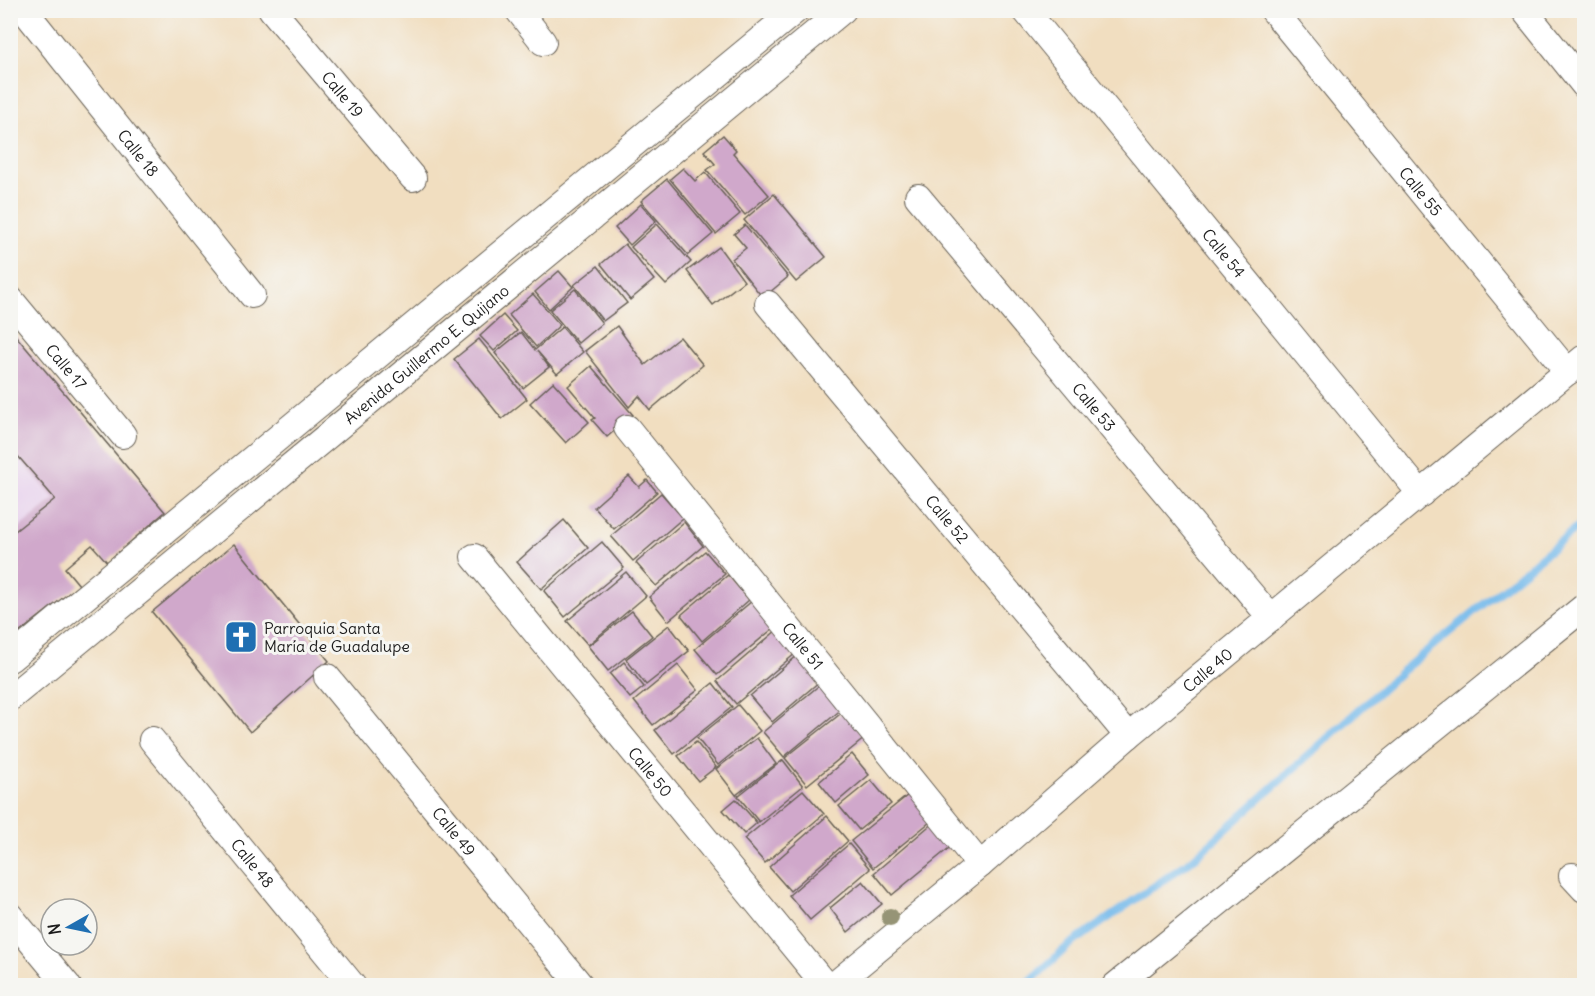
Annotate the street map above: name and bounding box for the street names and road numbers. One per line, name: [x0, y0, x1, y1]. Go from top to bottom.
street label: Calle 19: [317, 67, 368, 122]
street label: Calle 18: [113, 125, 163, 181]
street label: Calle 55: [1395, 163, 1447, 220]
street label: Calle 54: [1198, 224, 1250, 282]
street label: Avenida Guillermo E. Quijano: [340, 280, 513, 428]
street label: Calle 17: [41, 340, 91, 394]
street label: Calle 53: [1068, 379, 1120, 435]
street label: Calle 52: [921, 491, 973, 548]
street label: Calle 51: [778, 618, 828, 673]
street label: Calle 40: [1178, 644, 1237, 697]
street label: Calle 50: [624, 743, 677, 801]
street label: Calle 49: [428, 803, 480, 860]
street label: Calle 48: [227, 834, 279, 892]

